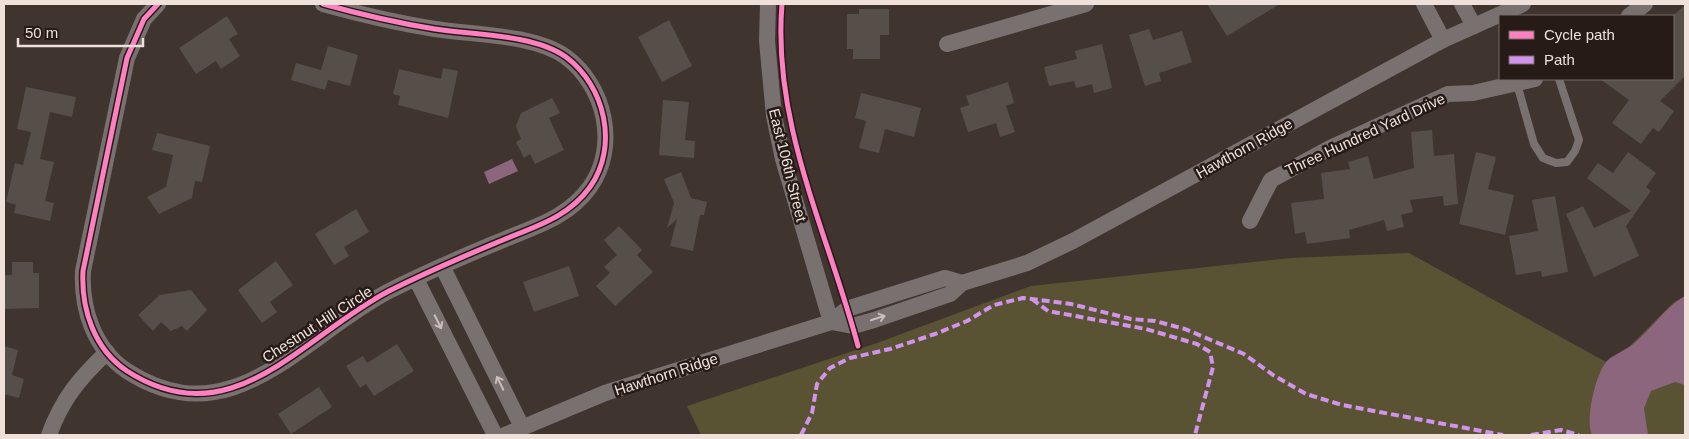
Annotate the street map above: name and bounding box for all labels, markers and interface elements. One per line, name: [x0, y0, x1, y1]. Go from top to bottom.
scale bar: [18, 15, 142, 47]
legend: [1499, 15, 1674, 80]
text: 50 m: [25, 24, 58, 41]
text: Cycle path: [1544, 26, 1615, 43]
text: Path: [1544, 51, 1575, 68]
street label: Three Hundred Yard Drive: [1282, 89, 1448, 179]
street label: East 106th Street: [766, 107, 810, 224]
street label: Hawthorn Ridge: [1193, 114, 1295, 182]
street label: Chestnut Hill Circle: [259, 282, 375, 366]
one-way arrow: [870, 313, 886, 323]
one-way arrow: [433, 315, 443, 330]
street label: Hawthorn Ridge: [612, 349, 720, 399]
one-way arrow: [495, 376, 504, 391]

